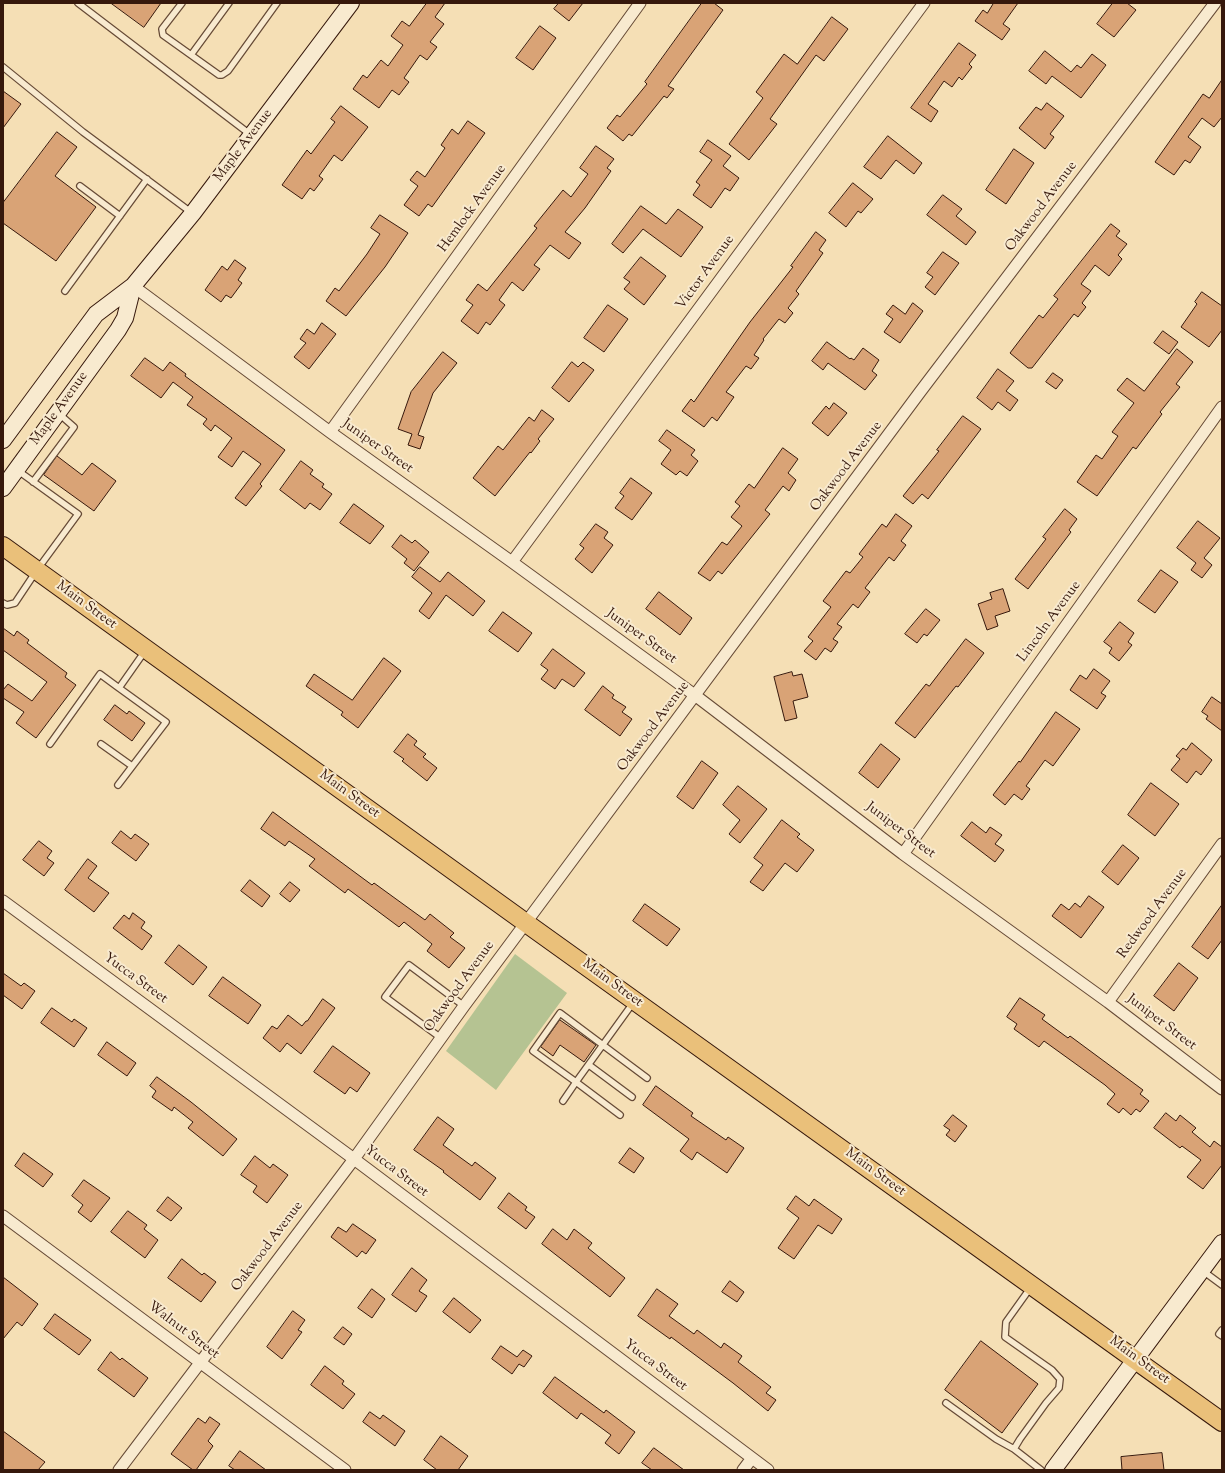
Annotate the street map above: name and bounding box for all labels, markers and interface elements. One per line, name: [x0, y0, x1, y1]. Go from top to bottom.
street label: Maple Avenue: [211, 106, 277, 186]
street label: Oakwood Avenue: [1003, 158, 1081, 256]
street label: Hemlock Avenue: [436, 162, 510, 256]
street label: Victor Avenue: [673, 232, 739, 314]
street label: Maple Avenue: [28, 369, 92, 449]
street label: Juniper Street: [338, 416, 416, 478]
street label: Oakwood Avenue: [808, 418, 886, 516]
street label: Main Street: [52, 578, 120, 634]
street label: Lincoln Avenue: [1015, 578, 1085, 666]
street label: Juniper Street: [602, 606, 680, 668]
street label: Oakwood Avenue: [615, 678, 693, 776]
street label: Main Street: [315, 767, 383, 823]
street label: Juniper Street: [862, 799, 938, 863]
street label: Redwood Avenue: [1115, 866, 1191, 962]
street label: Oakwood Avenue: [421, 938, 499, 1036]
street label: Yucca Street: [100, 950, 170, 1008]
street label: Main Street: [578, 956, 646, 1012]
street label: Juniper Street: [1123, 991, 1199, 1055]
street label: Yucca Street: [361, 1143, 431, 1201]
street label: Main Street: [841, 1145, 909, 1201]
street label: Oakwood Avenue: [229, 1198, 307, 1296]
street label: Walnut Street: [144, 1299, 222, 1363]
street label: Main Street: [1105, 1333, 1173, 1389]
street label: Yucca Street: [620, 1337, 690, 1395]

